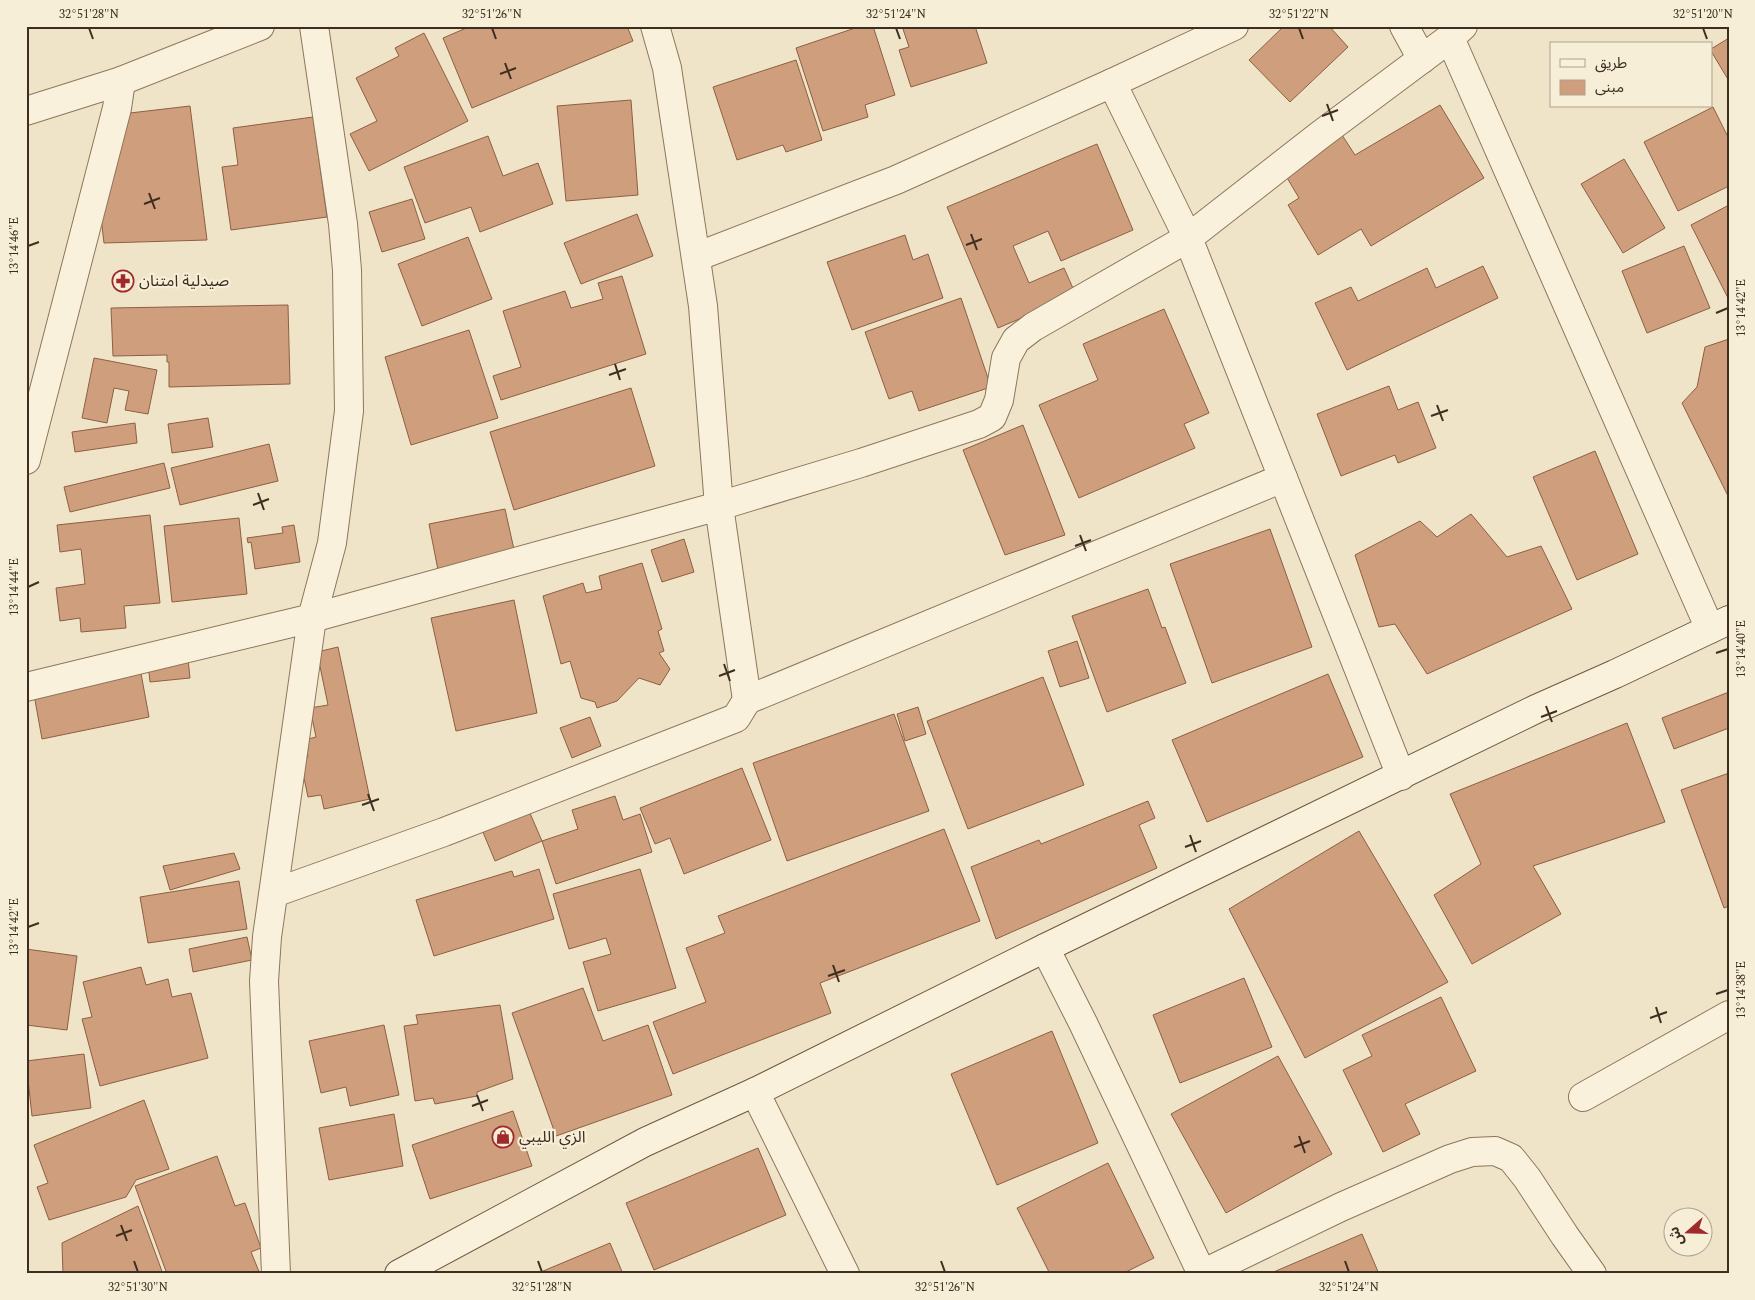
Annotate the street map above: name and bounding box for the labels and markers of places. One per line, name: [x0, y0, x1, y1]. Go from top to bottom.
pharmacy icon: صيدلية امتنان: [111, 269, 135, 293]
place label: صيدلية امتنان: [139, 269, 229, 293]
shop icon: الزي الليبي: [491, 1125, 515, 1149]
place label: الزي الليبي: [519, 1125, 585, 1149]

